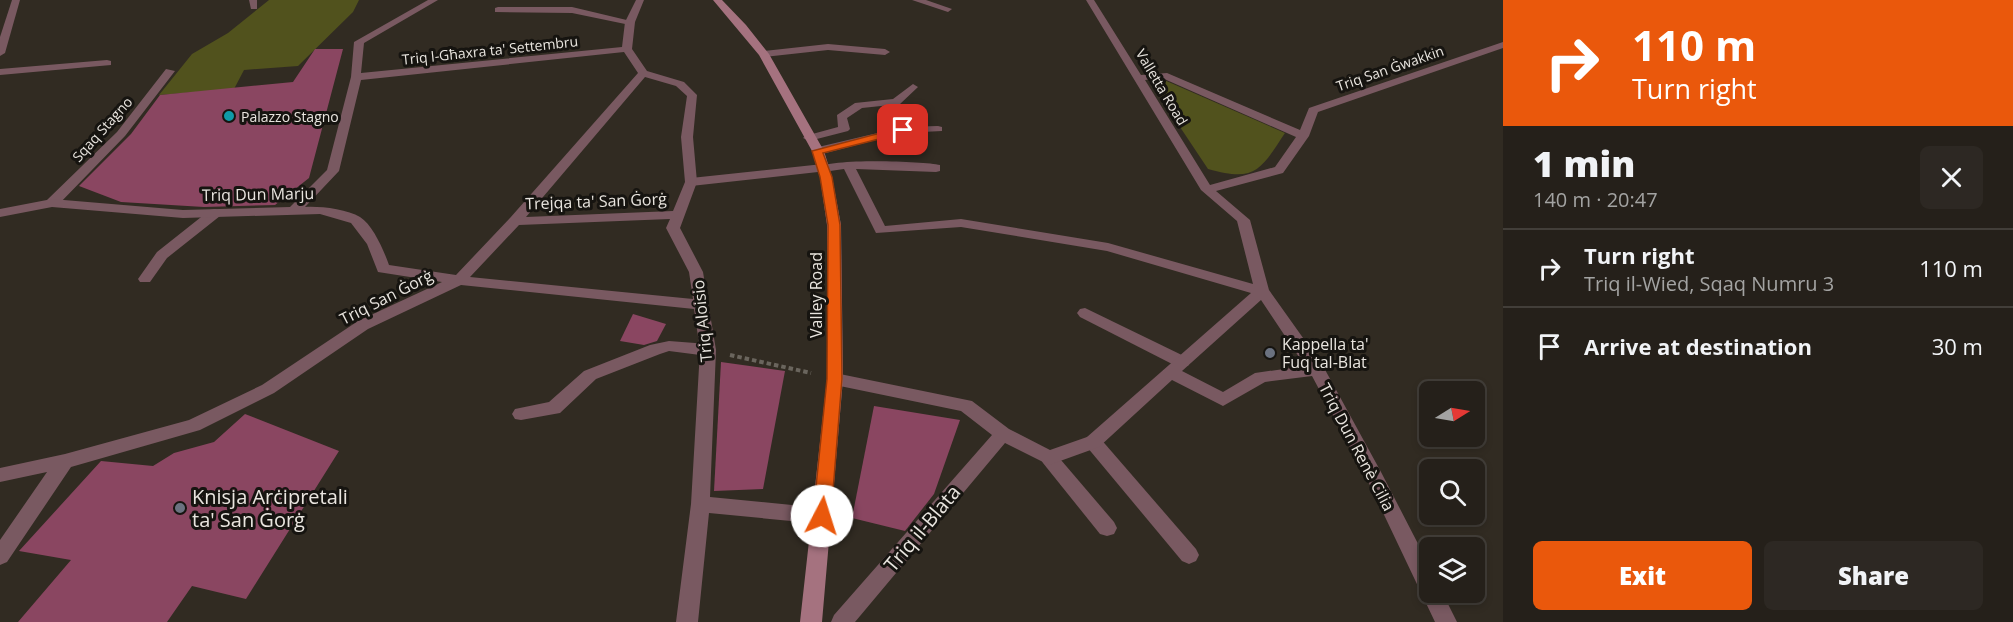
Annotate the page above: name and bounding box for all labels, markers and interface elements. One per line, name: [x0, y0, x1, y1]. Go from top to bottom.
text: 110 m: [1632, 16, 1756, 73]
icon: right: [1533, 24, 1611, 102]
street label: Triq l-Għaxra ta' Settembru: [401, 31, 579, 69]
street label: Triq San Ġwakkin: [1334, 41, 1446, 95]
street label: Valletta Road: [1132, 45, 1192, 129]
text: Turn right: [1632, 70, 1757, 107]
street label: Sqaq Stagno: [68, 92, 136, 166]
pin: [877, 104, 928, 155]
place label: Palazzo Stagno: [241, 107, 339, 126]
marker: Palazzo Stagno: [222, 109, 236, 123]
icon: arrive: [886, 113, 919, 146]
text: 1 min: [1533, 139, 1635, 188]
button: close: [1920, 146, 1983, 209]
street label: Triq Dun Marju: [202, 182, 314, 206]
text: 140 m · 20:47: [1533, 186, 1658, 213]
street label: Trejqa ta' San Ġorġ: [525, 188, 667, 214]
text: Turn right: [1584, 240, 1695, 270]
street label: Valley Road: [805, 252, 827, 338]
icon: right: [1533, 252, 1566, 285]
text: 110 m: [1919, 253, 1983, 283]
street label: Triq San Ġorġ: [336, 264, 436, 330]
text: Triq il-Wied, Sqaq Numru 3: [1584, 270, 1834, 297]
street label: Triq Aloisio: [687, 279, 717, 363]
icon: arrive: [1533, 330, 1566, 363]
text: Arrive at destination: [1584, 331, 1812, 361]
text: 30 m: [1932, 331, 1983, 361]
place label: Kappella ta' Fuq tal-Blat: [1282, 333, 1368, 373]
marker: Kappella ta' Fuq tal-Blat: [1263, 346, 1277, 360]
street label: Triq Dun Renè Cilia: [1314, 379, 1400, 515]
north arrow: [1419, 381, 1485, 447]
map controls: [1419, 381, 1485, 603]
button: search: [1419, 459, 1485, 525]
street label: Triq il-Blata: [878, 479, 966, 577]
place label: Knisja Arċipretali ta' San Ġorġ: [192, 483, 348, 533]
position arrow: [790, 484, 854, 548]
marker: Knisja Arċipretali ta' San Ġorġ: [173, 501, 187, 515]
button: layers: [1419, 537, 1485, 603]
button: Exit: [1533, 541, 1752, 610]
button: Share: [1764, 541, 1983, 610]

